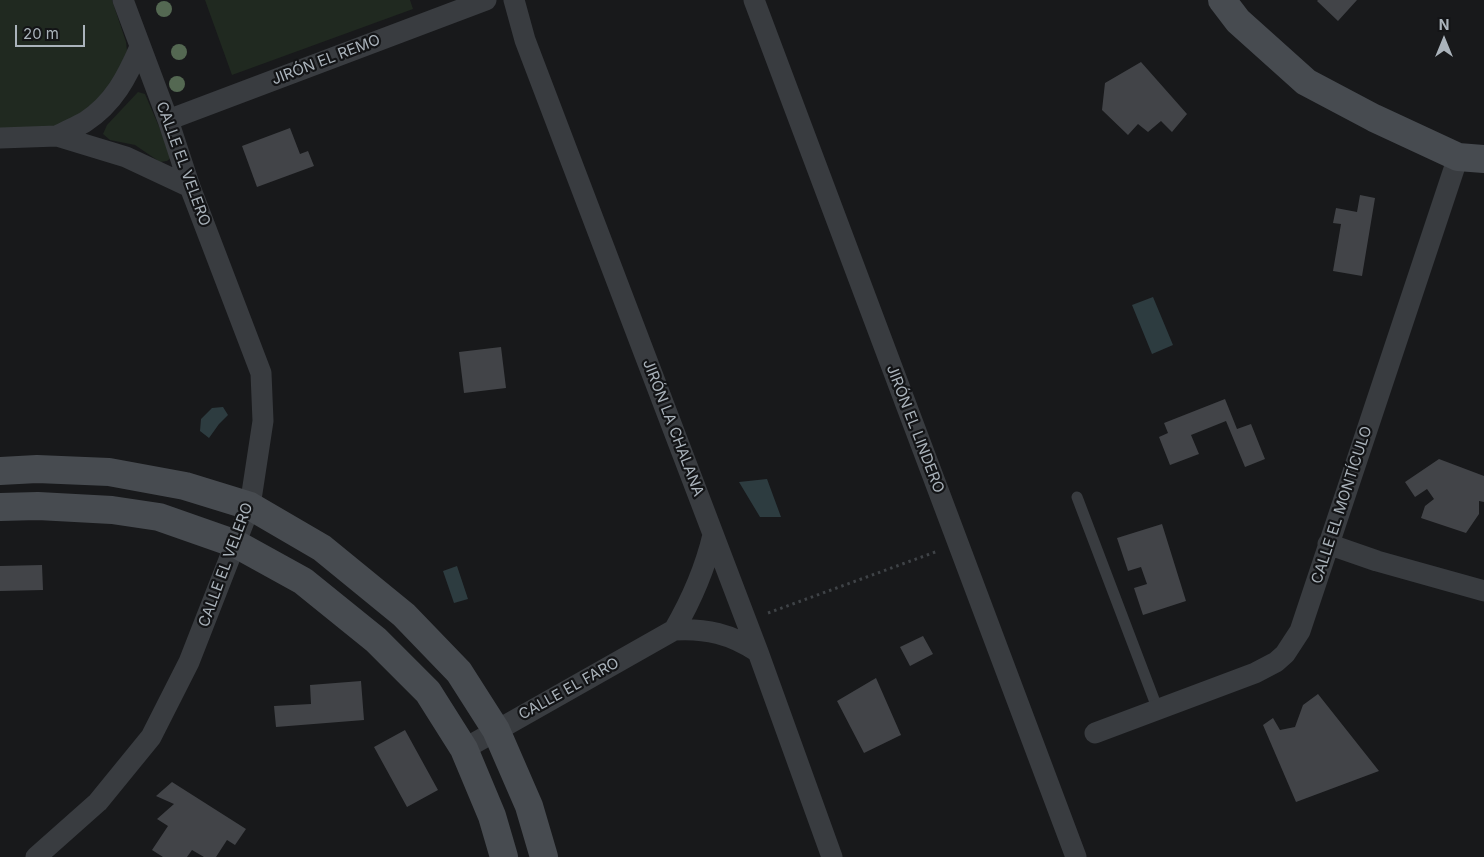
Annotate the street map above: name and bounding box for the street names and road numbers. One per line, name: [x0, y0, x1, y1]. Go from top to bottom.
street label: JIRÓN EL REMO: [269, 31, 383, 89]
street label: CALLE EL VELERO: [152, 99, 214, 229]
street label: JIRÓN LA CHALANA: [639, 357, 707, 499]
street label: JIRÓN EL LINDERO: [882, 362, 948, 496]
street label: CALLE EL MONTÍCULO: [1308, 424, 1376, 586]
street label: CALLE EL VELERO: [195, 500, 257, 630]
street label: CALLE EL FARO: [516, 654, 622, 724]

